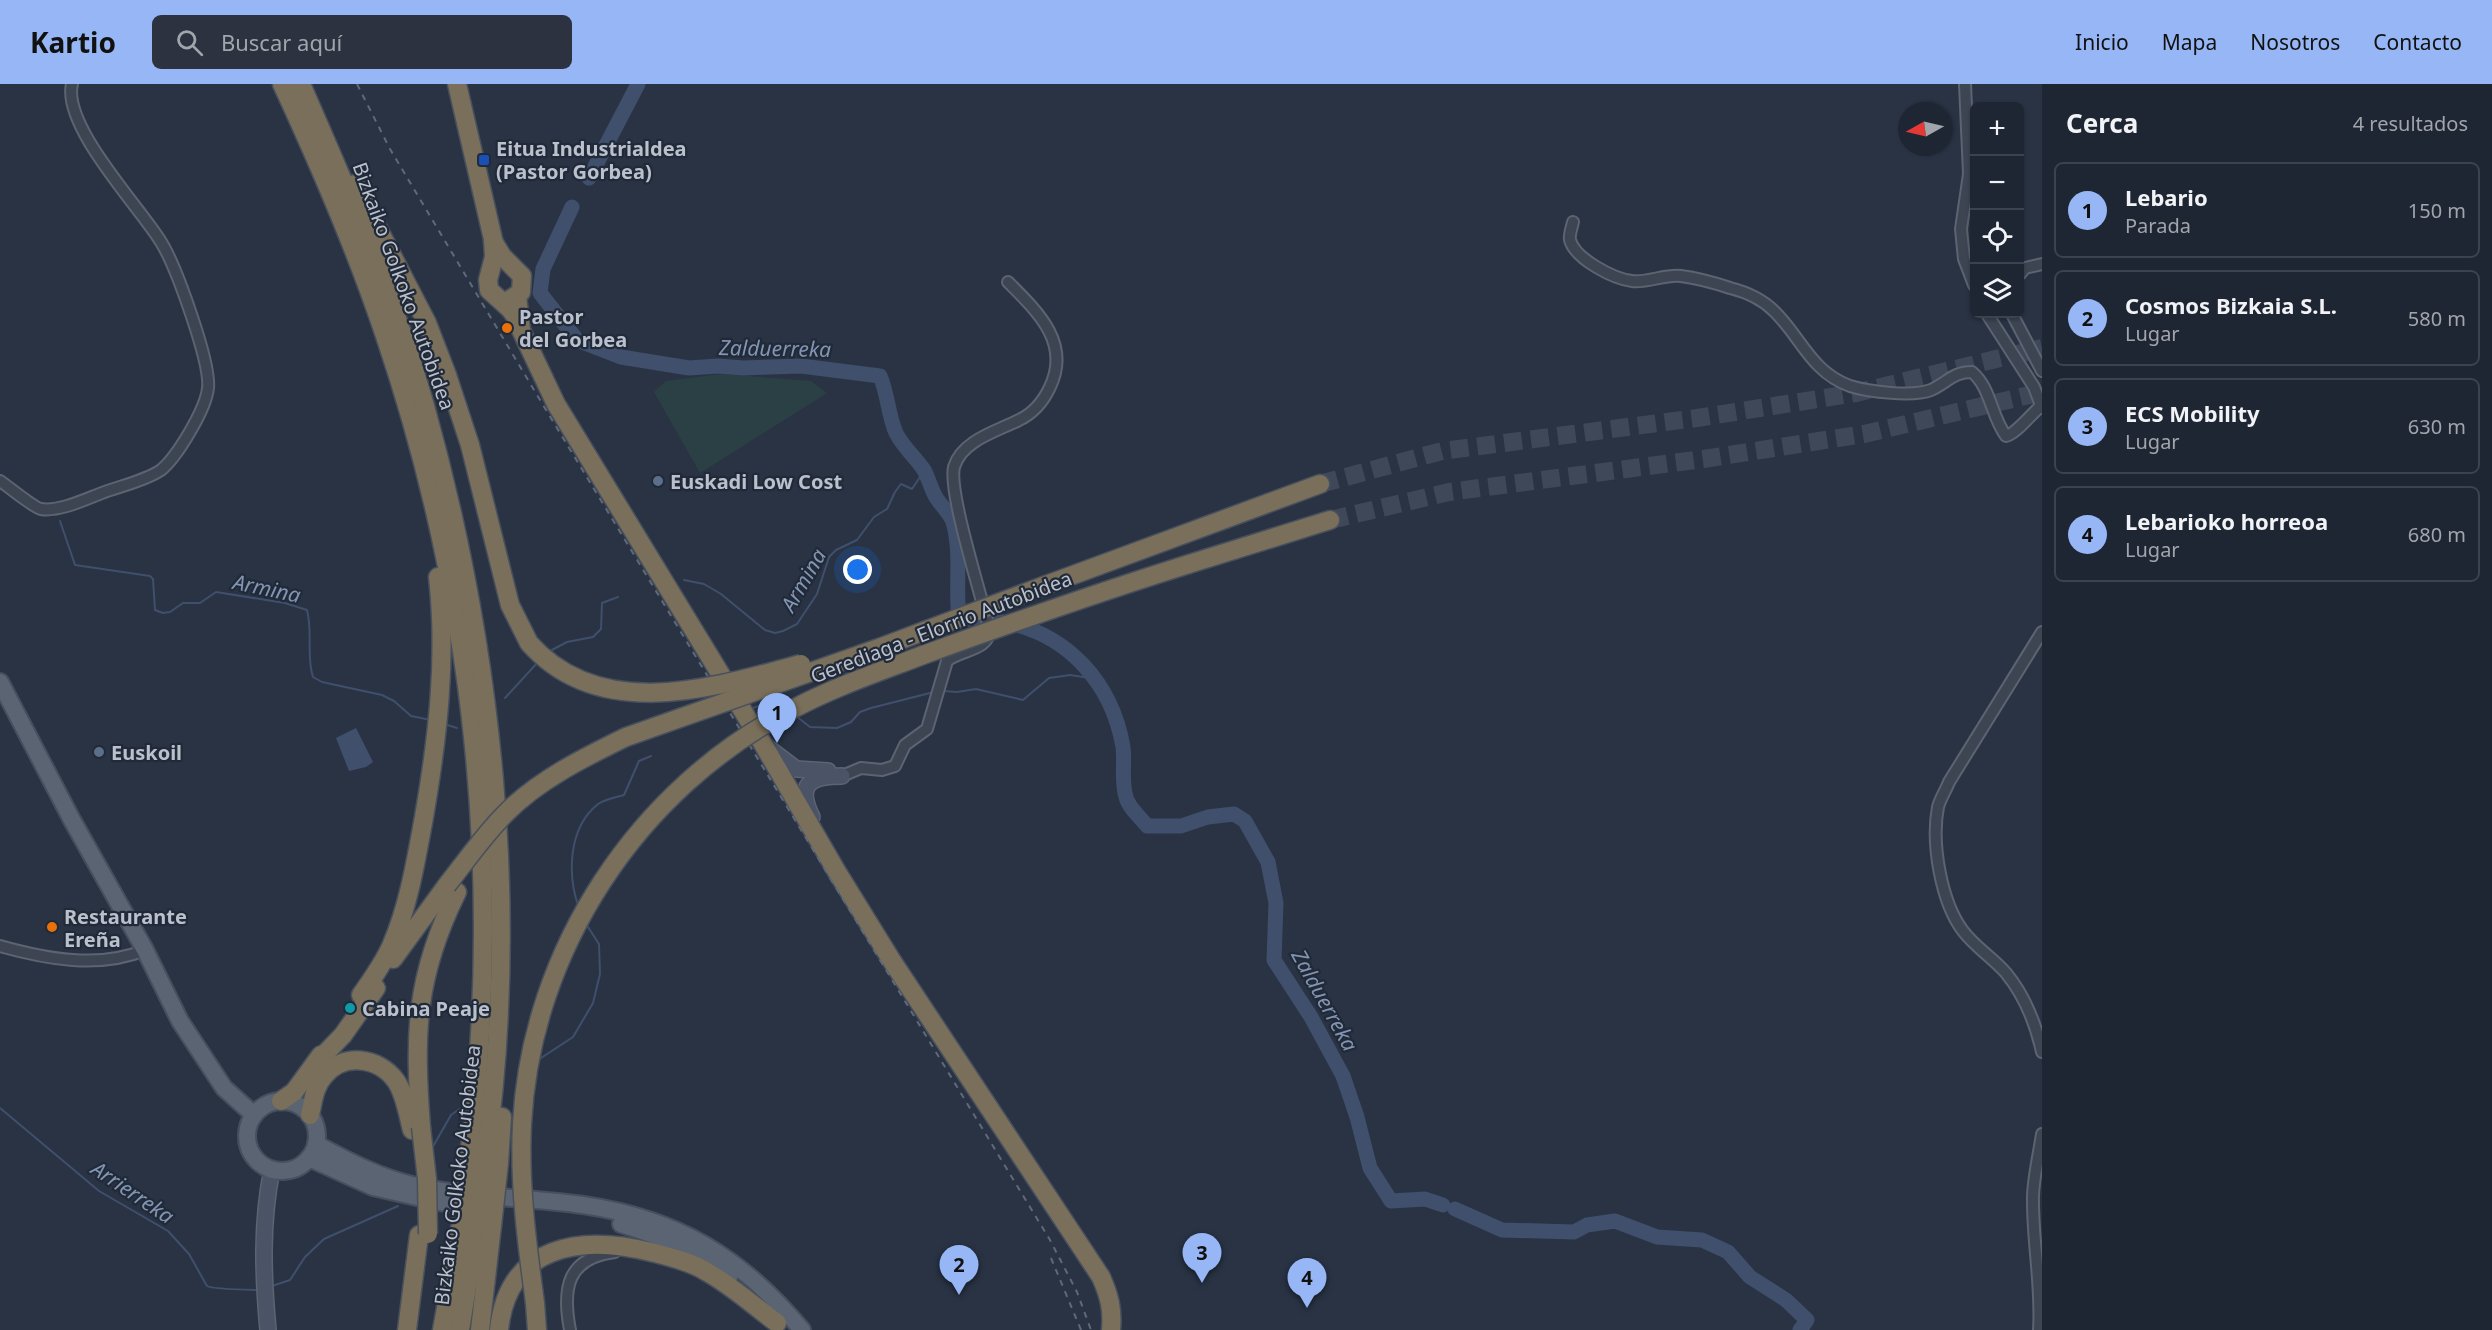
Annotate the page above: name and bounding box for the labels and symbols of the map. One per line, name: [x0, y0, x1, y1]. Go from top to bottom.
north arrow: [1898, 102, 1952, 156]
place label: Eitua Industrialdea (Pastor Gorbea): [496, 135, 687, 185]
marker: Eitua Industrialdea (Pastor Gorbea): [477, 153, 491, 167]
street label: Bizkaiko Golkoko Autobidea: [347, 158, 461, 414]
place label: Pastor del Gorbea: [519, 303, 627, 353]
marker: Pastor del Gorbea: [500, 321, 514, 335]
water label: Zalduerreka: [718, 333, 831, 363]
place label: Euskadi Low Cost: [670, 468, 842, 495]
marker: Euskadi Low Cost: [651, 474, 665, 488]
water label: Armina: [773, 543, 832, 618]
your location: [843, 555, 872, 584]
street label: Gerediaga - Elorrio Autobidea: [806, 565, 1076, 689]
water label: Armina: [229, 567, 303, 609]
pin: 1: [758, 694, 796, 743]
place label: Euskoil: [111, 739, 182, 766]
marker: Euskoil: [92, 745, 106, 759]
place label: Restaurante Ereña: [64, 903, 187, 953]
marker: Restaurante Ereña: [45, 920, 59, 934]
water label: Zalduerreka: [1285, 943, 1365, 1056]
place label: Cabina Peaje: [362, 995, 490, 1022]
marker: Cabina Peaje: [343, 1001, 357, 1015]
street label: Bizkaiko Golkoko Autobidea: [428, 1043, 486, 1307]
water label: Arrierreka: [85, 1153, 180, 1230]
pin: 3: [1182, 1234, 1222, 1283]
pin: 2: [940, 1246, 978, 1295]
pin: 4: [1288, 1258, 1326, 1308]

